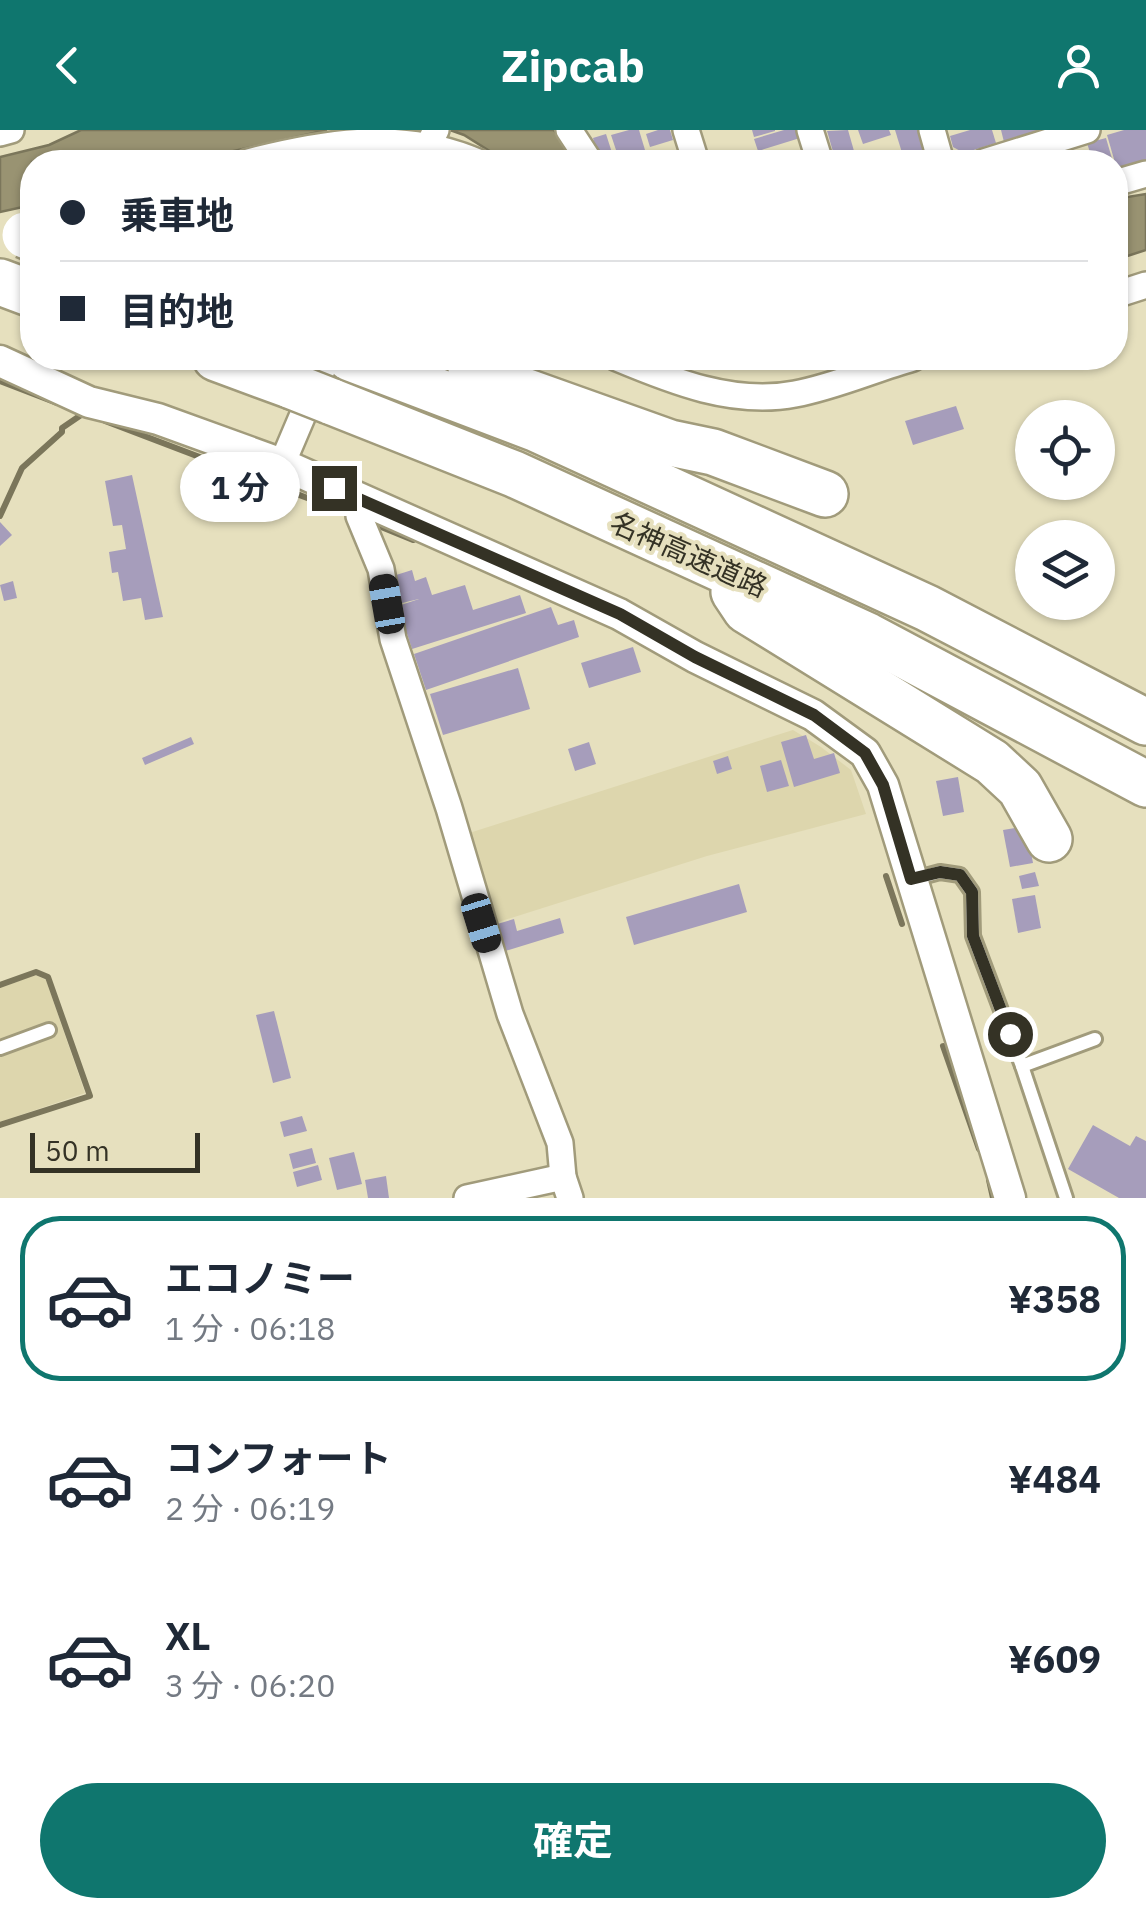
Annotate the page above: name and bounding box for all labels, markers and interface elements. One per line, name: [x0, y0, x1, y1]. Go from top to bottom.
text: Zipcab: [501, 36, 645, 94]
icon: back: [40, 38, 95, 93]
icon: person: [1051, 38, 1106, 93]
text: 乗車地: [120, 190, 234, 239]
text: 目的地: [120, 286, 234, 335]
map controls: [1015, 400, 1115, 620]
button: locate: [1015, 400, 1115, 500]
callout: 1 分: [179, 453, 299, 523]
text: 1 分: [211, 466, 269, 508]
route end: [312, 466, 357, 511]
street label: 名神高速道路: [605, 503, 773, 605]
button: layers: [1015, 520, 1115, 620]
car: [367, 572, 407, 636]
car: [458, 890, 504, 956]
route start: [988, 1012, 1033, 1057]
scale bar: [30, 1128, 200, 1172]
text: 50 m: [45, 1132, 110, 1169]
text: エコノミー: [165, 1253, 355, 1302]
icon: car: [45, 1254, 135, 1344]
text: ¥358: [1008, 1274, 1101, 1323]
text: 1 分 · 06:18: [165, 1307, 335, 1349]
text: コンフォート: [165, 1433, 392, 1482]
icon: car: [45, 1434, 135, 1524]
text: ¥484: [1008, 1454, 1101, 1503]
text: 2 分 · 06:19: [165, 1487, 335, 1529]
text: XL: [165, 1611, 211, 1660]
icon: car: [45, 1614, 135, 1704]
text: ¥609: [1008, 1634, 1101, 1683]
text: 3 分 · 06:20: [165, 1664, 335, 1706]
button: 確定: [40, 1783, 1106, 1898]

